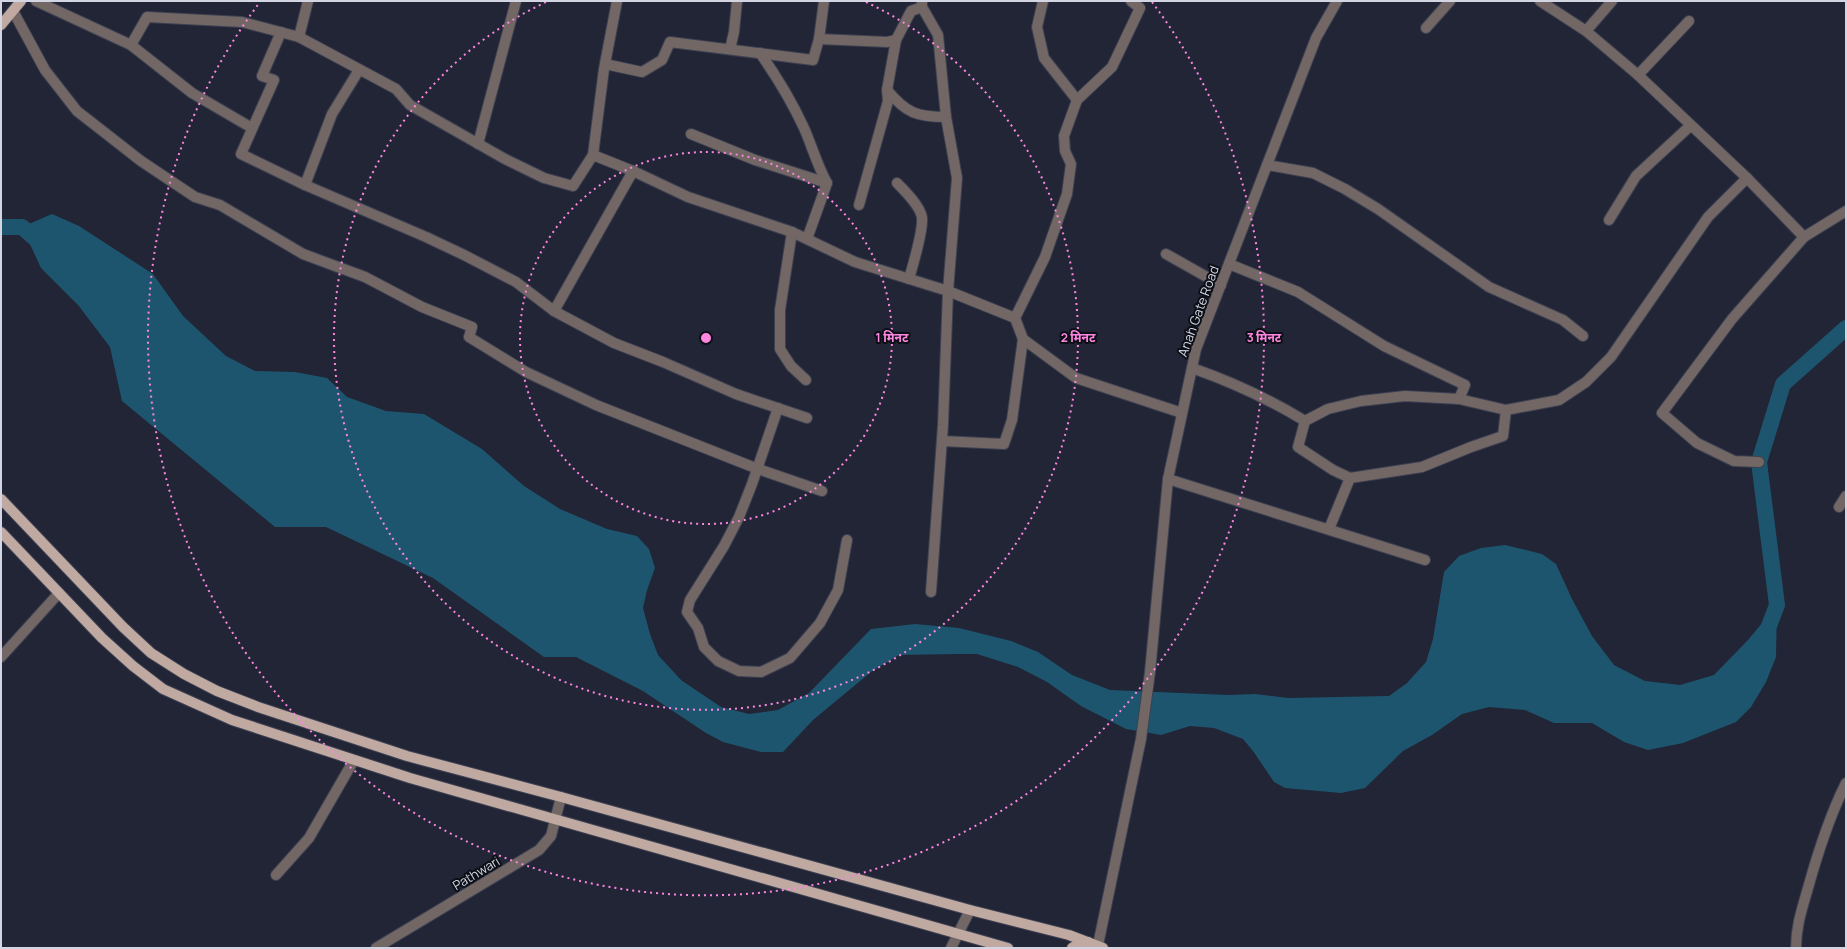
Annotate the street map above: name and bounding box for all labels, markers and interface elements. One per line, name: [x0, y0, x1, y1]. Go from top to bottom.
street label: Anah Gate Road: [1173, 263, 1223, 359]
text: 1 मिनट: [876, 329, 909, 346]
text: 2 मिनट: [1061, 329, 1096, 346]
text: 3 मिनट: [1247, 329, 1282, 346]
centre of rings: [699, 331, 713, 345]
street label: Pathwari: [449, 852, 503, 894]

